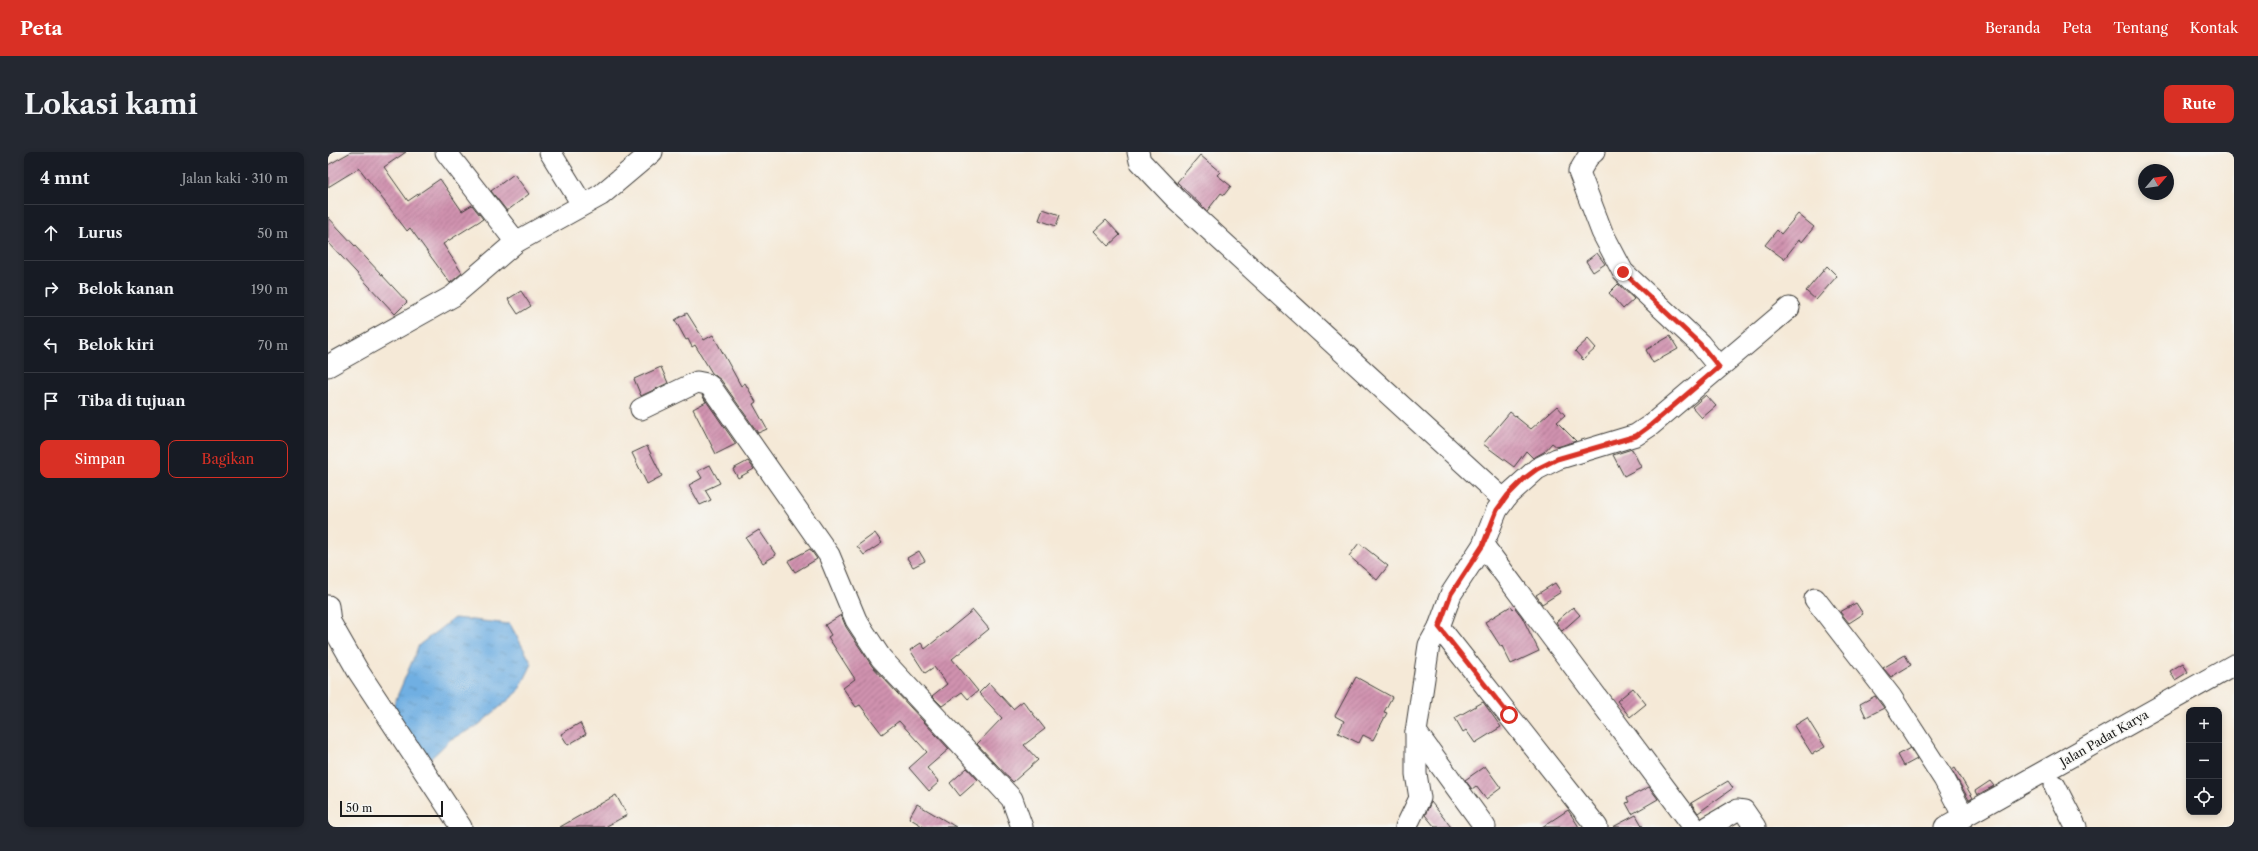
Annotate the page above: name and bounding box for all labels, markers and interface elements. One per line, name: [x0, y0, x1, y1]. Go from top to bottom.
text: Peta: [20, 17, 63, 40]
text: Beranda: [1985, 19, 2041, 37]
text: Peta: [2063, 19, 2092, 37]
text: Tentang: [2114, 19, 2168, 37]
text: Kontak: [2190, 19, 2238, 37]
button: Rute: [2164, 85, 2234, 123]
text: Lokasi kami: [24, 87, 198, 121]
north arrow: [2138, 164, 2174, 200]
text: 4 mnt: [40, 168, 90, 188]
text: Jalan kaki · 310 m: [182, 170, 288, 186]
icon: ahead: [40, 222, 62, 244]
text: Lurus: [78, 223, 123, 242]
text: 50 m: [257, 225, 288, 241]
route end: [1614, 263, 1632, 281]
icon: right: [40, 278, 62, 300]
text: Belok kanan: [78, 279, 174, 298]
text: 190 m: [251, 281, 288, 297]
icon: left: [40, 334, 62, 356]
text: Belok kiri: [78, 335, 154, 354]
text: 70 m: [258, 337, 288, 353]
icon: arrive: [40, 390, 62, 412]
text: Tiba di tujuan: [78, 391, 186, 410]
button: Simpan: [40, 440, 160, 478]
button: Bagikan: [168, 440, 288, 478]
route start: [1500, 706, 1518, 724]
street label: Jalan Padat Karya: [2055, 706, 2151, 770]
map controls: [2186, 707, 2222, 815]
button: +: [2186, 707, 2222, 743]
button: −: [2186, 743, 2222, 779]
button: locate: [2186, 779, 2222, 815]
scale bar: [340, 799, 443, 818]
text: 50 m: [346, 801, 372, 815]

